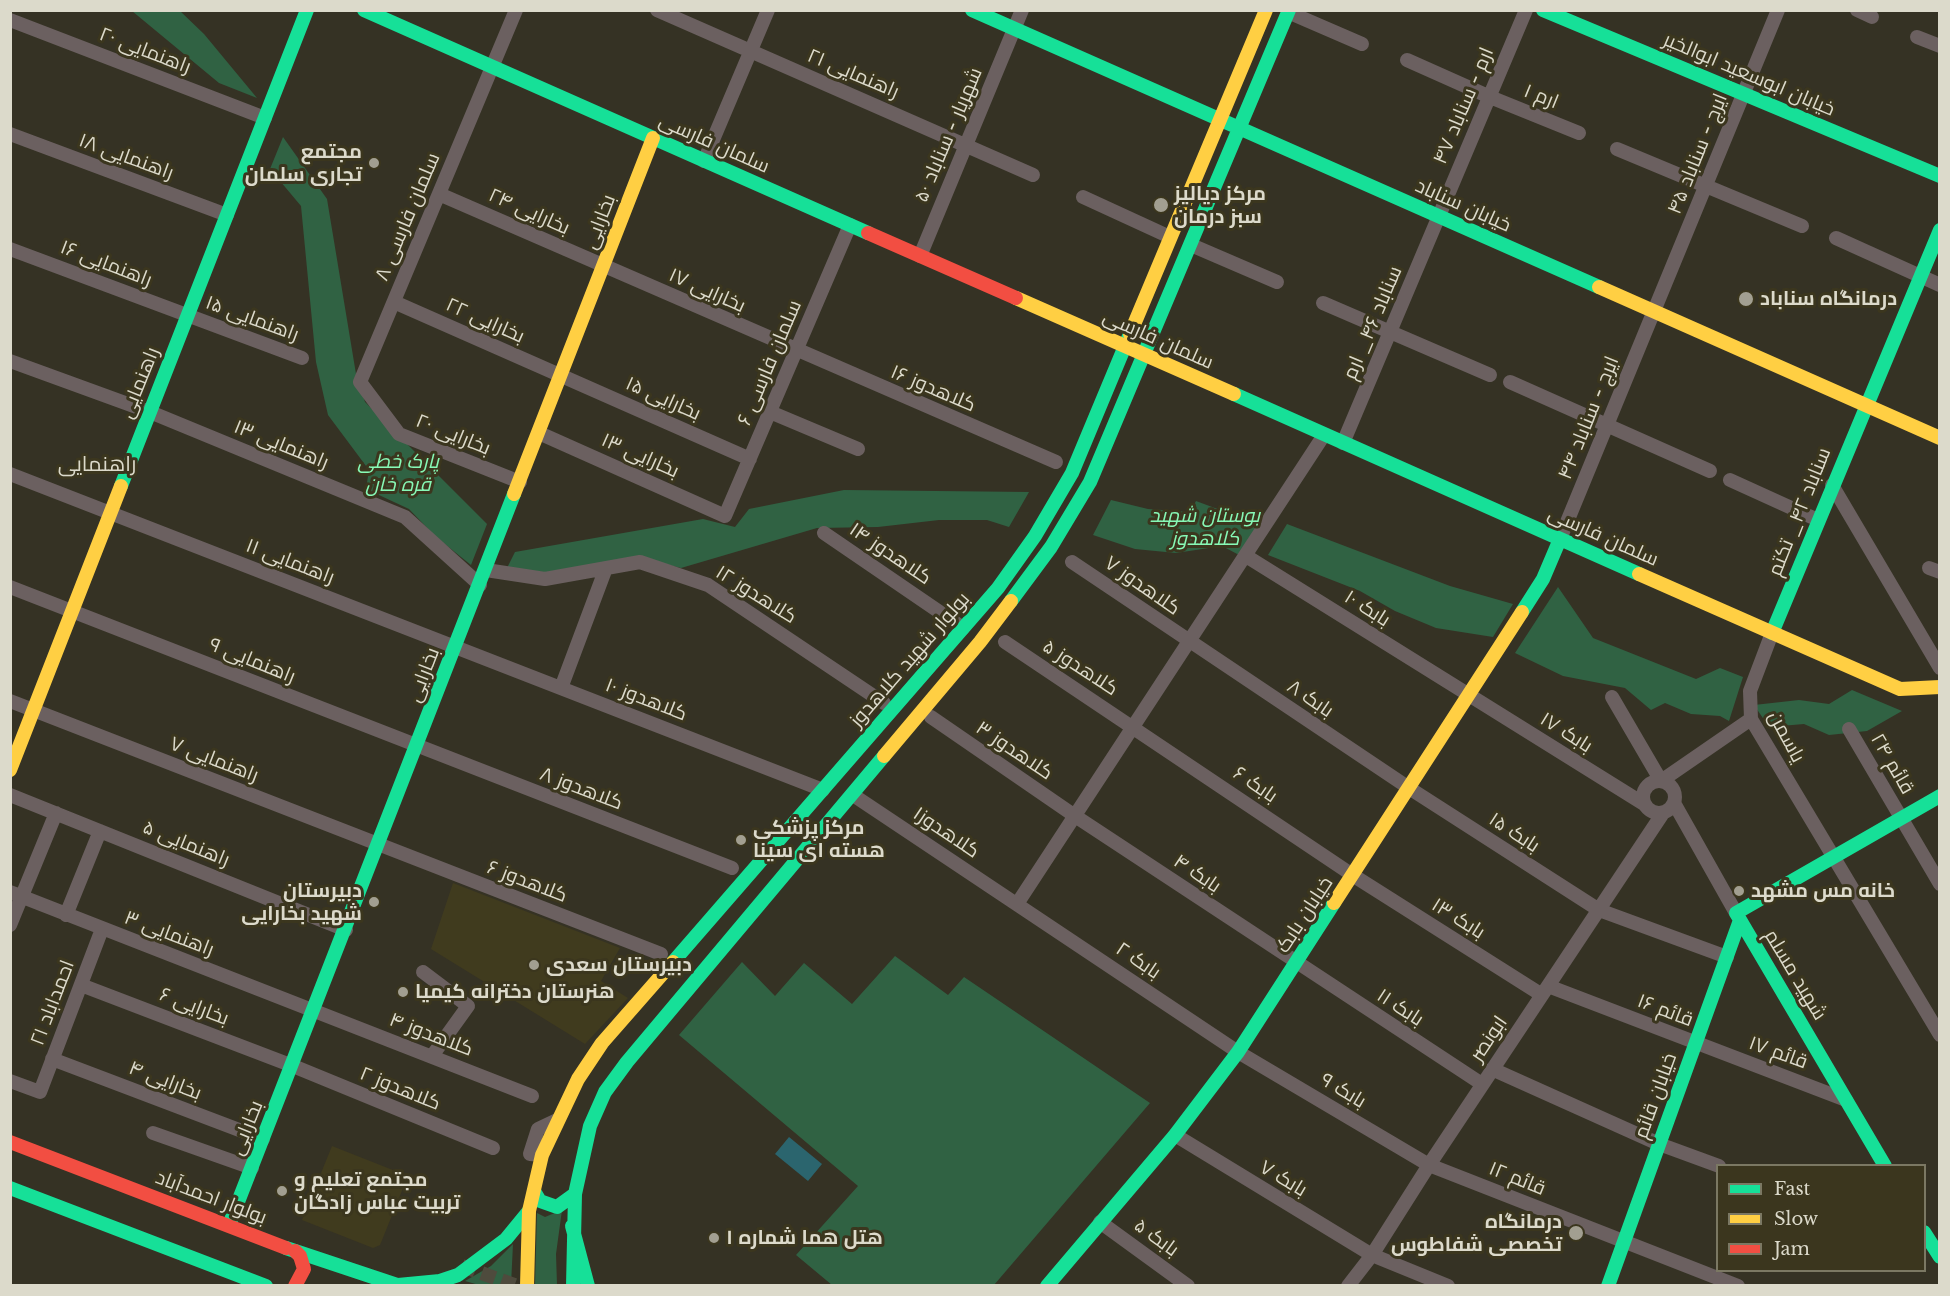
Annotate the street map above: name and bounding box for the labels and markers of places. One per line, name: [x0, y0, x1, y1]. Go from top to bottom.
place label: مجتمع تجاری سلمان: [245, 140, 362, 187]
marker: مجتمع تجاری سلمان: [367, 156, 381, 170]
place label: مرکز دیالیز سبز درمان: [1174, 182, 1266, 229]
marker: مرکز دیالیز سبز درمان: [1152, 196, 1170, 214]
place label: درمانگاه سناباد: [1760, 287, 1897, 311]
marker: درمانگاه سناباد: [1737, 290, 1755, 308]
place label: مرکز پزشکی هسته ای سینا: [753, 816, 885, 863]
marker: مرکز پزشکی هسته ای سینا: [734, 833, 748, 847]
place label: دبیرستان شهید بخارایی: [241, 879, 362, 926]
place label: خانه مس مشهد: [1751, 879, 1895, 903]
marker: خانه مس مشهد: [1732, 884, 1746, 898]
marker: دبیرستان شهید بخارایی: [367, 895, 381, 909]
place label: دبیرستان سعدی: [546, 953, 692, 977]
marker: دبیرستان سعدی: [527, 958, 541, 972]
place label: هنرستان دخترانه کیمیا: [415, 980, 614, 1004]
marker: هنرستان دخترانه کیمیا: [396, 985, 410, 999]
place label: مجتمع تعلیم و تربیت عباس زادگان: [294, 1168, 460, 1215]
marker: مجتمع تعلیم و تربیت عباس زادگان: [275, 1184, 289, 1198]
place label: درمانگاه تخصصی شفاطوس: [1391, 1210, 1562, 1257]
marker: درمانگاه تخصصی شفاطوس: [1567, 1224, 1585, 1242]
place label: هتل هما شماره ۱: [726, 1226, 883, 1250]
marker: هتل هما شماره ۱: [707, 1231, 721, 1245]

